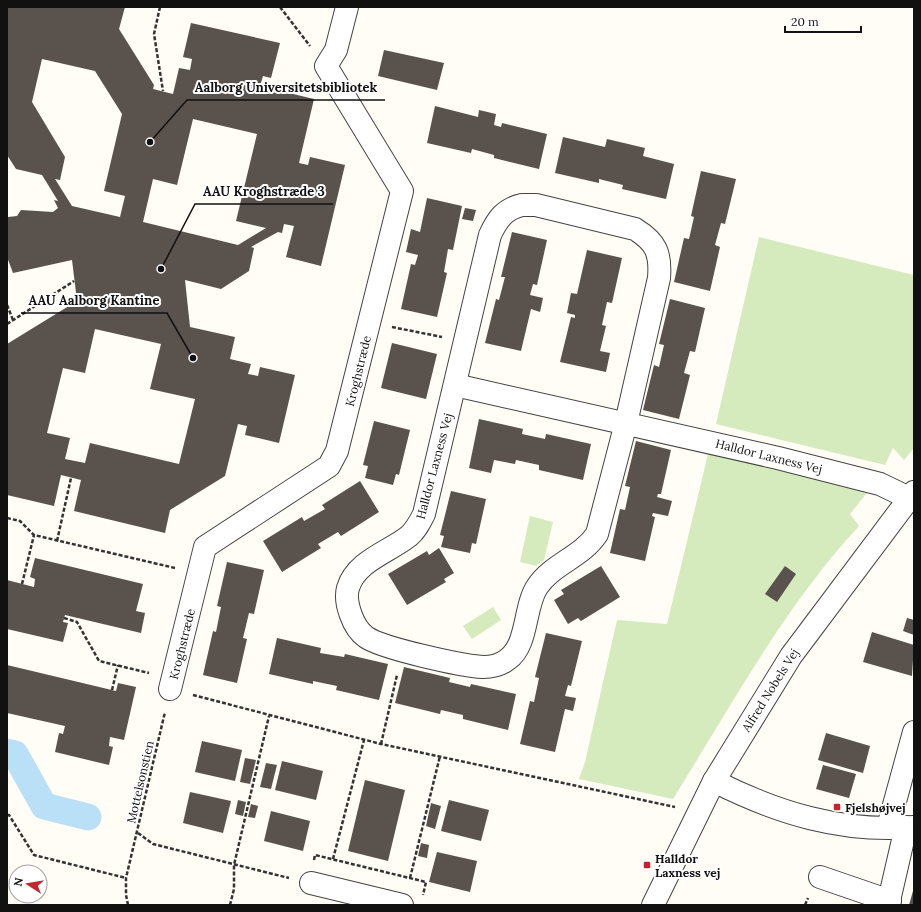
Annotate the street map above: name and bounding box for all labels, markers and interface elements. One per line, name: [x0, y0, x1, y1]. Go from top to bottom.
scale bar: [785, 8, 861, 34]
text: 20 m: [791, 14, 819, 29]
callout: Aalborg Universitetsbibliotek: [187, 75, 385, 100]
text: Aalborg Universitetsbibliotek: [195, 79, 378, 96]
callout: AAU Kroghstræde 3: [195, 179, 333, 204]
text: AAU Kroghstræde 3: [203, 183, 325, 200]
callout: AAU Aalborg Kantine: [21, 288, 167, 313]
text: AAU Aalborg Kantine: [29, 292, 159, 309]
street label: Kroghstræde: [342, 333, 374, 408]
street label: Halldor Laxness Vej: [413, 411, 455, 521]
street label: Halldor Laxness Vej: [714, 435, 824, 477]
street label: Kroghstræde: [166, 606, 198, 681]
street label: Alfred Nobels Vej: [738, 646, 802, 735]
street label: Mottelsonstien: [123, 739, 157, 825]
place label: Fjelshøjvej: [845, 800, 906, 815]
marker: Fjelshøjvej: [832, 802, 842, 812]
place label: Halldor Laxness vej: [655, 851, 720, 880]
marker: Halldor Laxness vej: [642, 860, 652, 870]
north arrow: [8, 864, 48, 904]
text: N: [10, 876, 26, 888]

